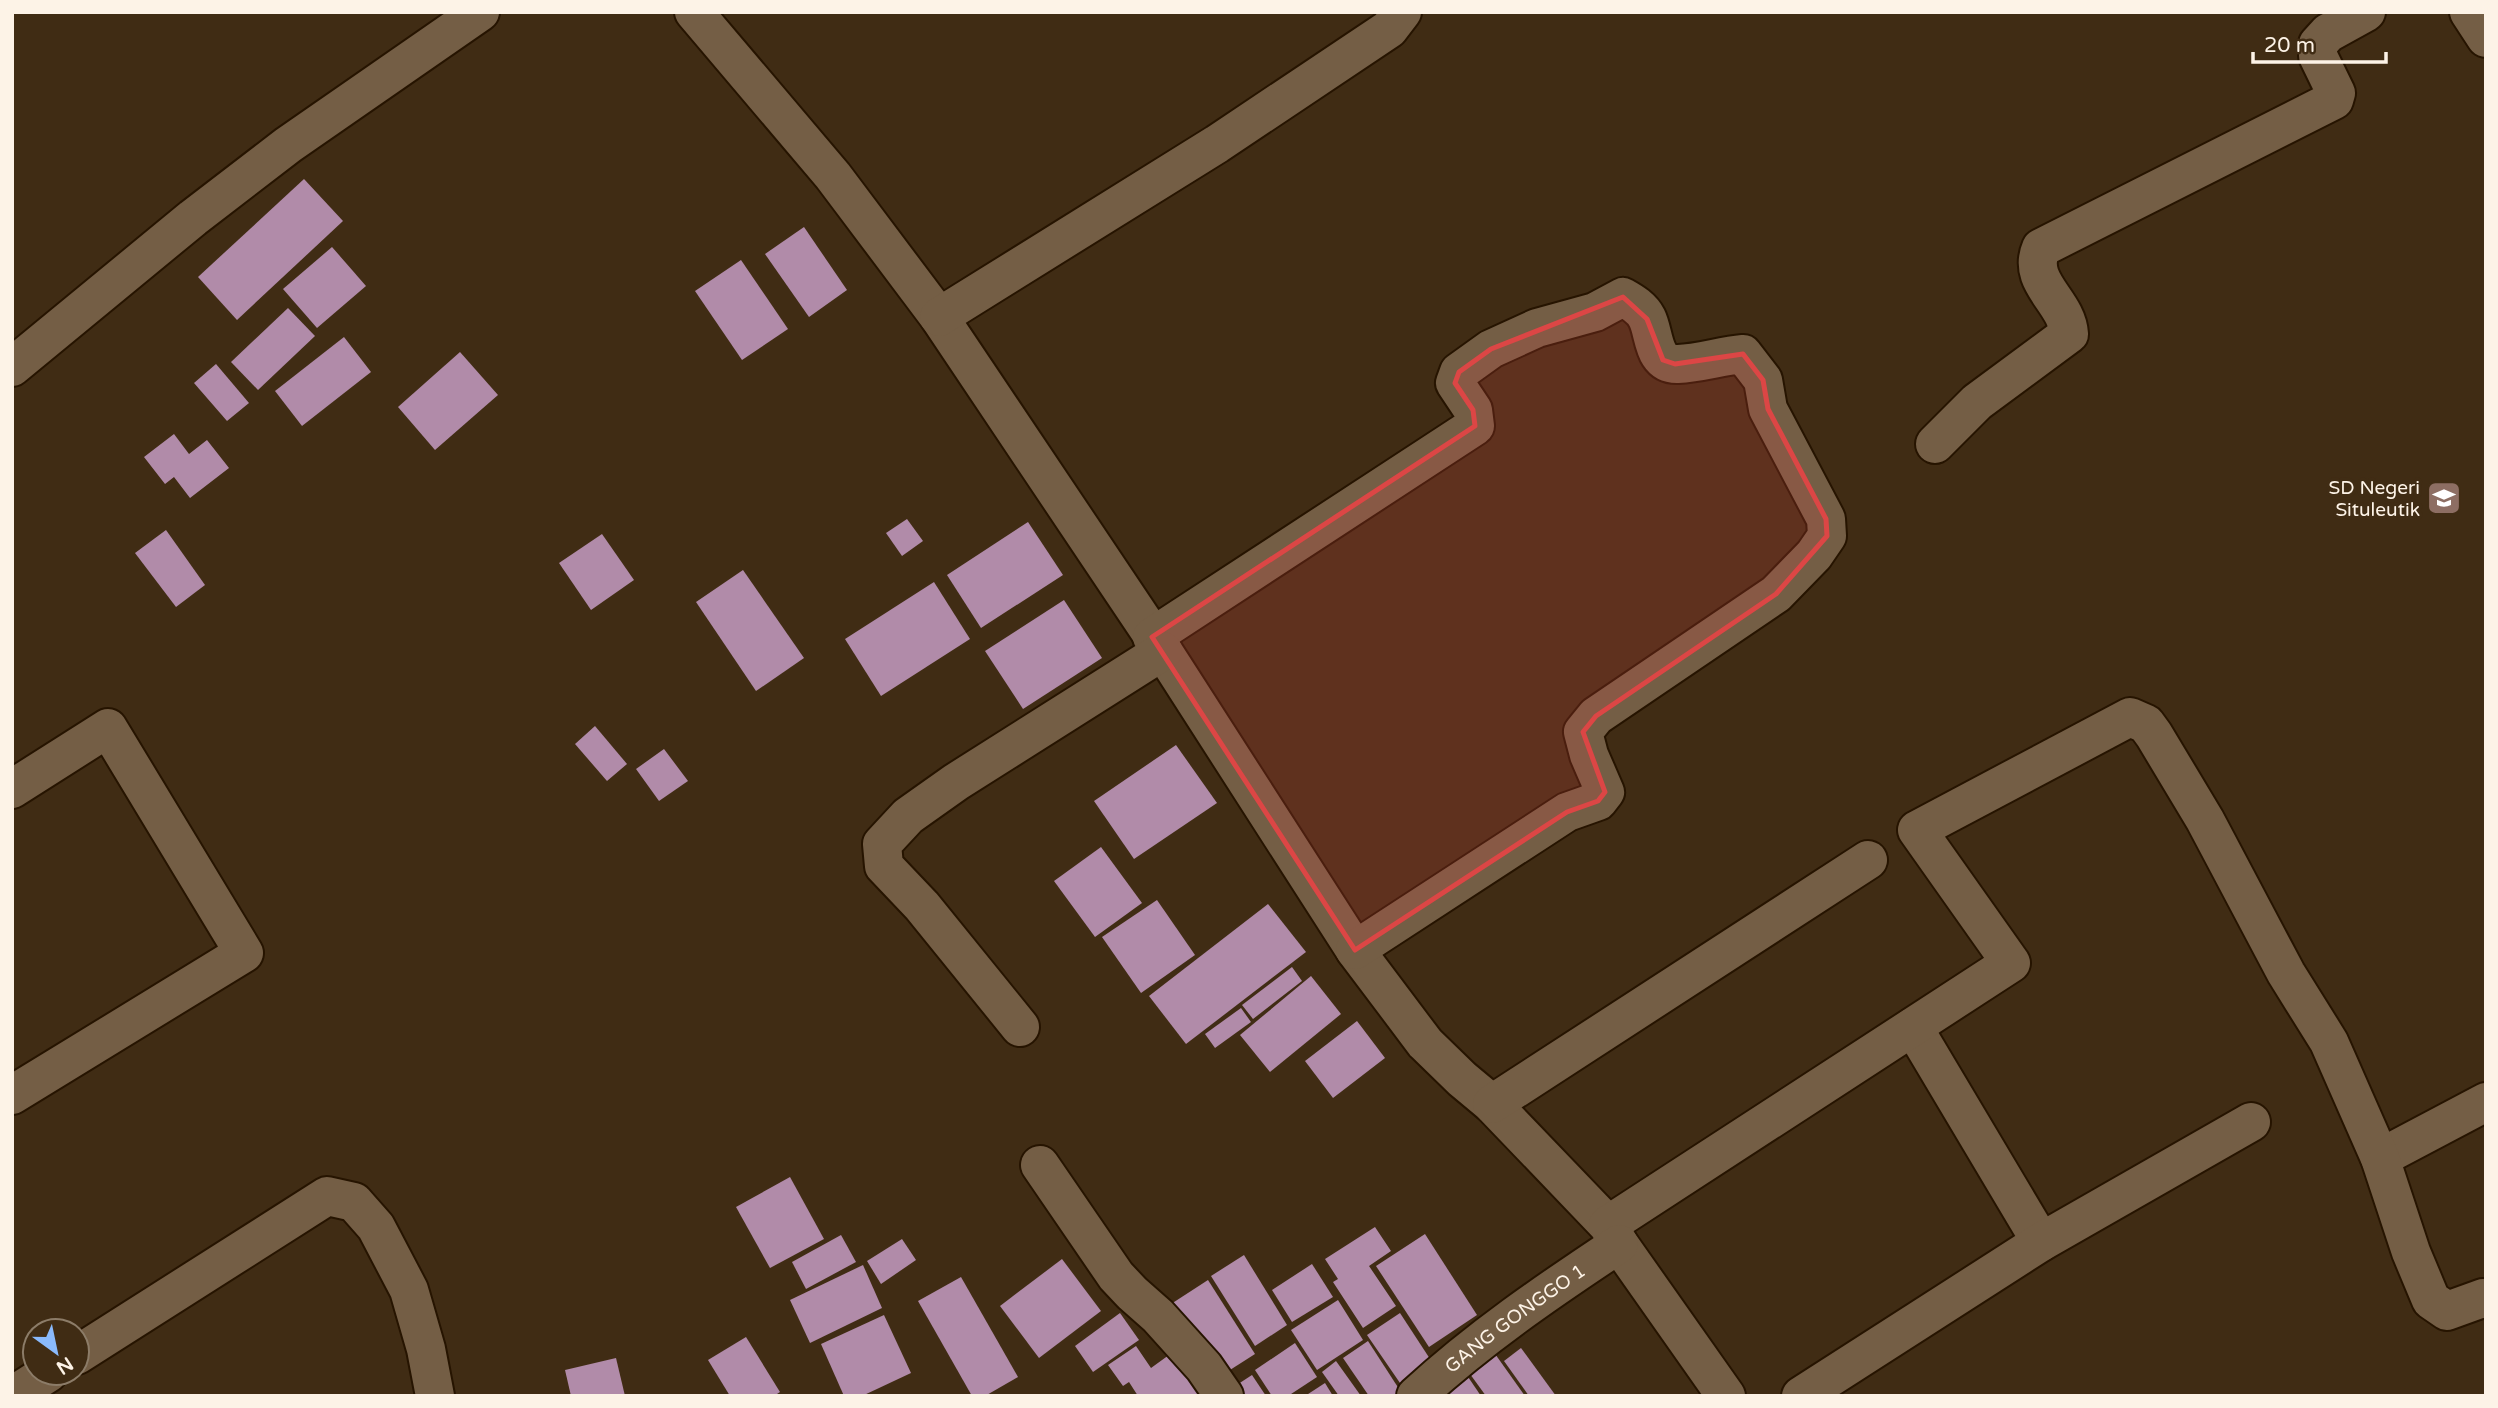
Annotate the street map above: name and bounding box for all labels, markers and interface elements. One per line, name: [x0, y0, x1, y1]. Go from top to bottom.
scale bar: [2253, 21, 2386, 65]
text: 20 m: [2264, 33, 2315, 58]
place label: SD Negeri Situleutik: [2329, 477, 2420, 521]
school or university icon: SD Negeri Situleutik: [2425, 479, 2463, 517]
street label: GANG GONGGO 1: [1441, 1260, 1590, 1378]
north arrow: [21, 1317, 91, 1387]
text: N: [52, 1352, 77, 1379]

